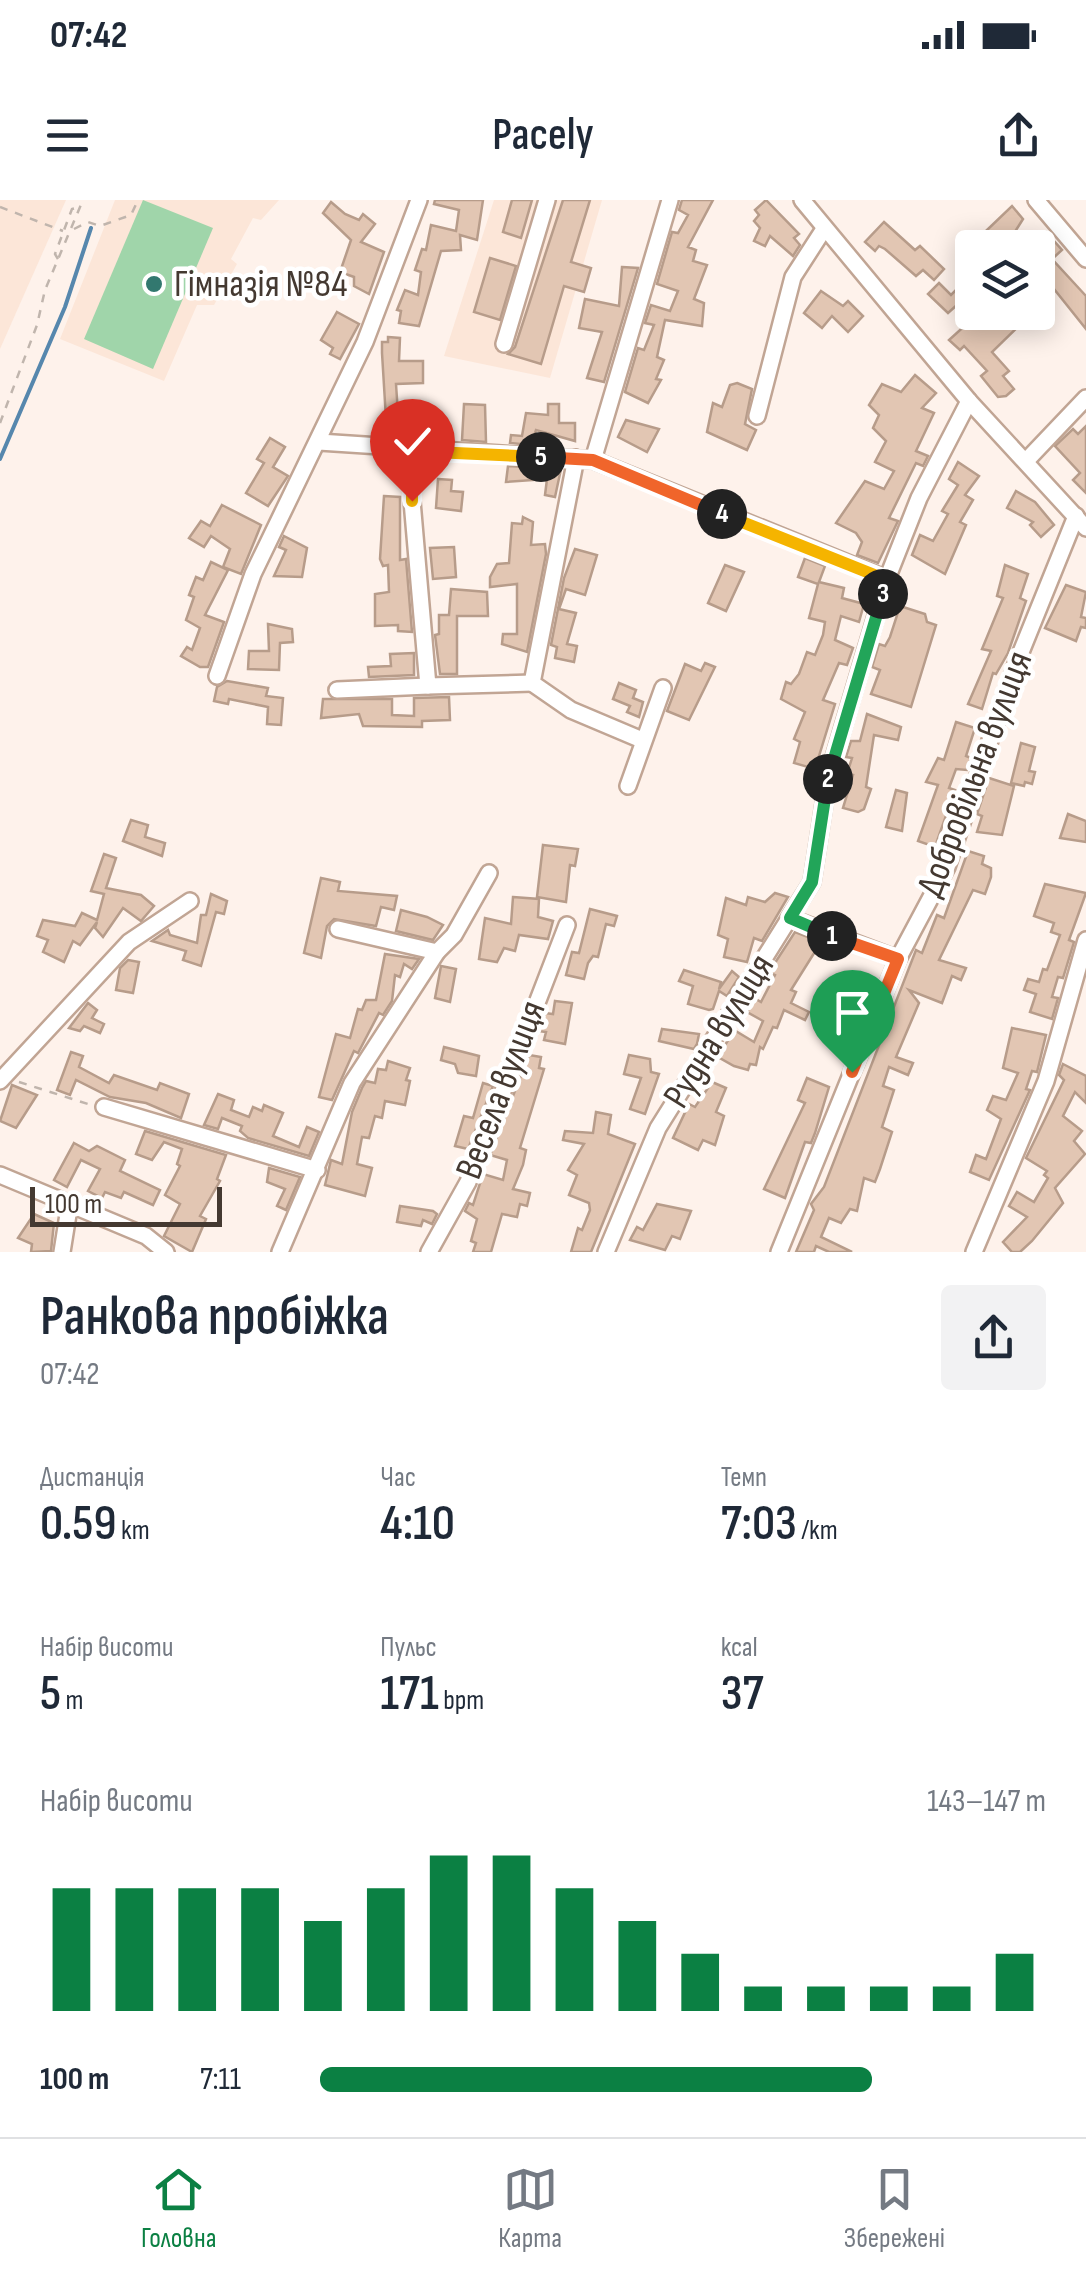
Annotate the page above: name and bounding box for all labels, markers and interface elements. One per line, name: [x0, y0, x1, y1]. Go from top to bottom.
text: 07:42: [50, 13, 127, 58]
icon: menu: [40, 108, 95, 163]
text: Pacely: [492, 108, 594, 163]
icon: share: [991, 108, 1046, 163]
map controls: [955, 230, 1055, 330]
button: layers: [955, 230, 1055, 330]
place label: Гімназія №84: [174, 262, 348, 307]
marker: Гімназія №84: [143, 273, 165, 295]
pin: [370, 399, 455, 502]
icon: check: [385, 414, 440, 469]
pin: 5: [516, 432, 566, 482]
text: 5: [535, 440, 547, 473]
pin: 4: [697, 489, 747, 539]
text: 4: [715, 497, 729, 530]
pin: 3: [858, 569, 908, 619]
text: 3: [877, 577, 889, 610]
street label: Добровільна вулиця: [908, 645, 1042, 903]
pin: 2: [803, 754, 853, 804]
text: 2: [822, 762, 834, 795]
pin: 1: [807, 911, 857, 961]
text: 1: [827, 919, 837, 952]
street label: Рудна вулиця: [654, 946, 784, 1116]
pin: [810, 970, 895, 1073]
icon: arrive: [825, 985, 880, 1040]
street label: Весела вулиця: [446, 994, 556, 1186]
scale bar: [30, 1182, 222, 1226]
text: 100 m: [45, 1188, 102, 1221]
text: Ранкова пробіжка: [40, 1284, 389, 1351]
button: share: [941, 1285, 1046, 1390]
text: 07:42: [40, 1355, 100, 1394]
text: Дистанція: [40, 1461, 145, 1494]
text: Час: [380, 1461, 416, 1494]
text: Темп: [721, 1461, 767, 1494]
text: 0.59: [40, 1494, 117, 1554]
text: 4:10: [380, 1494, 455, 1554]
text: 7:03: [721, 1494, 797, 1554]
text: km: [117, 1514, 150, 1547]
text: /km: [797, 1514, 838, 1547]
text: Набір висоти: [40, 1631, 174, 1664]
text: Пульс: [380, 1631, 437, 1664]
text: kcal: [721, 1631, 758, 1664]
text: 5: [40, 1664, 61, 1724]
text: 171: [380, 1664, 439, 1724]
text: 37: [721, 1664, 764, 1724]
text: m: [61, 1684, 84, 1717]
text: bpm: [439, 1684, 484, 1717]
text: Набір висоти: [40, 1782, 193, 1821]
text: 143–147 m: [927, 1782, 1046, 1821]
text: 100 m: [40, 2060, 109, 2099]
text: 7:11: [200, 2060, 241, 2099]
tab: Головна: [141, 2162, 216, 2255]
tab: Карта: [498, 2162, 562, 2255]
tab: Збережені: [844, 2162, 945, 2255]

